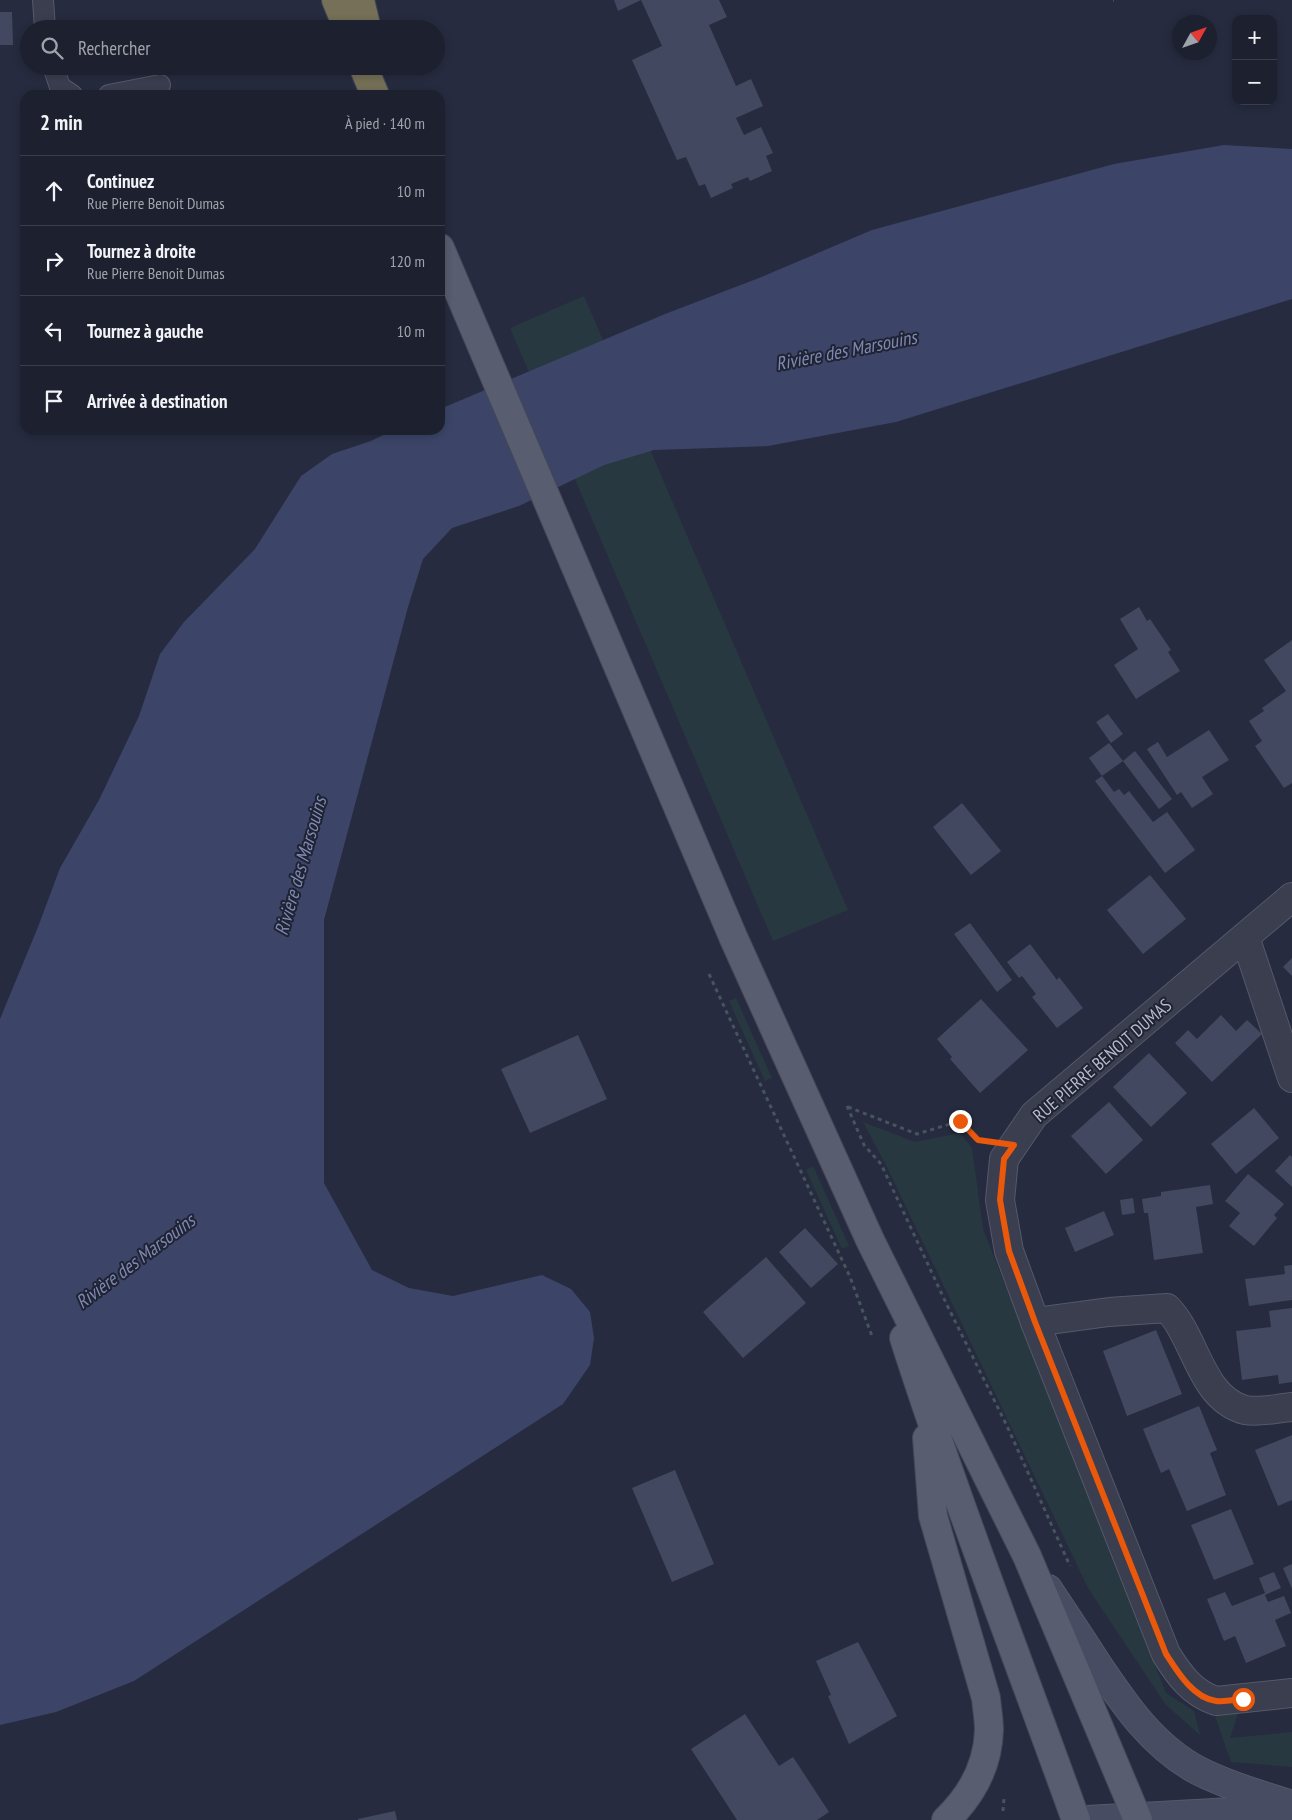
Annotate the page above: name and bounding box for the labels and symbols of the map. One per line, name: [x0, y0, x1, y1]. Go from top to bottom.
north arrow: [1172, 15, 1217, 60]
water label: Rivière des Marsouins: [774, 324, 920, 375]
water label: Rivière des Marsouins: [269, 793, 332, 938]
street label: RUE PIERRE BENOIT DUMAS: [1028, 993, 1176, 1126]
route end: [949, 1110, 972, 1133]
water label: Rivière des Marsouins: [71, 1207, 201, 1314]
route start: [1232, 1688, 1255, 1711]

